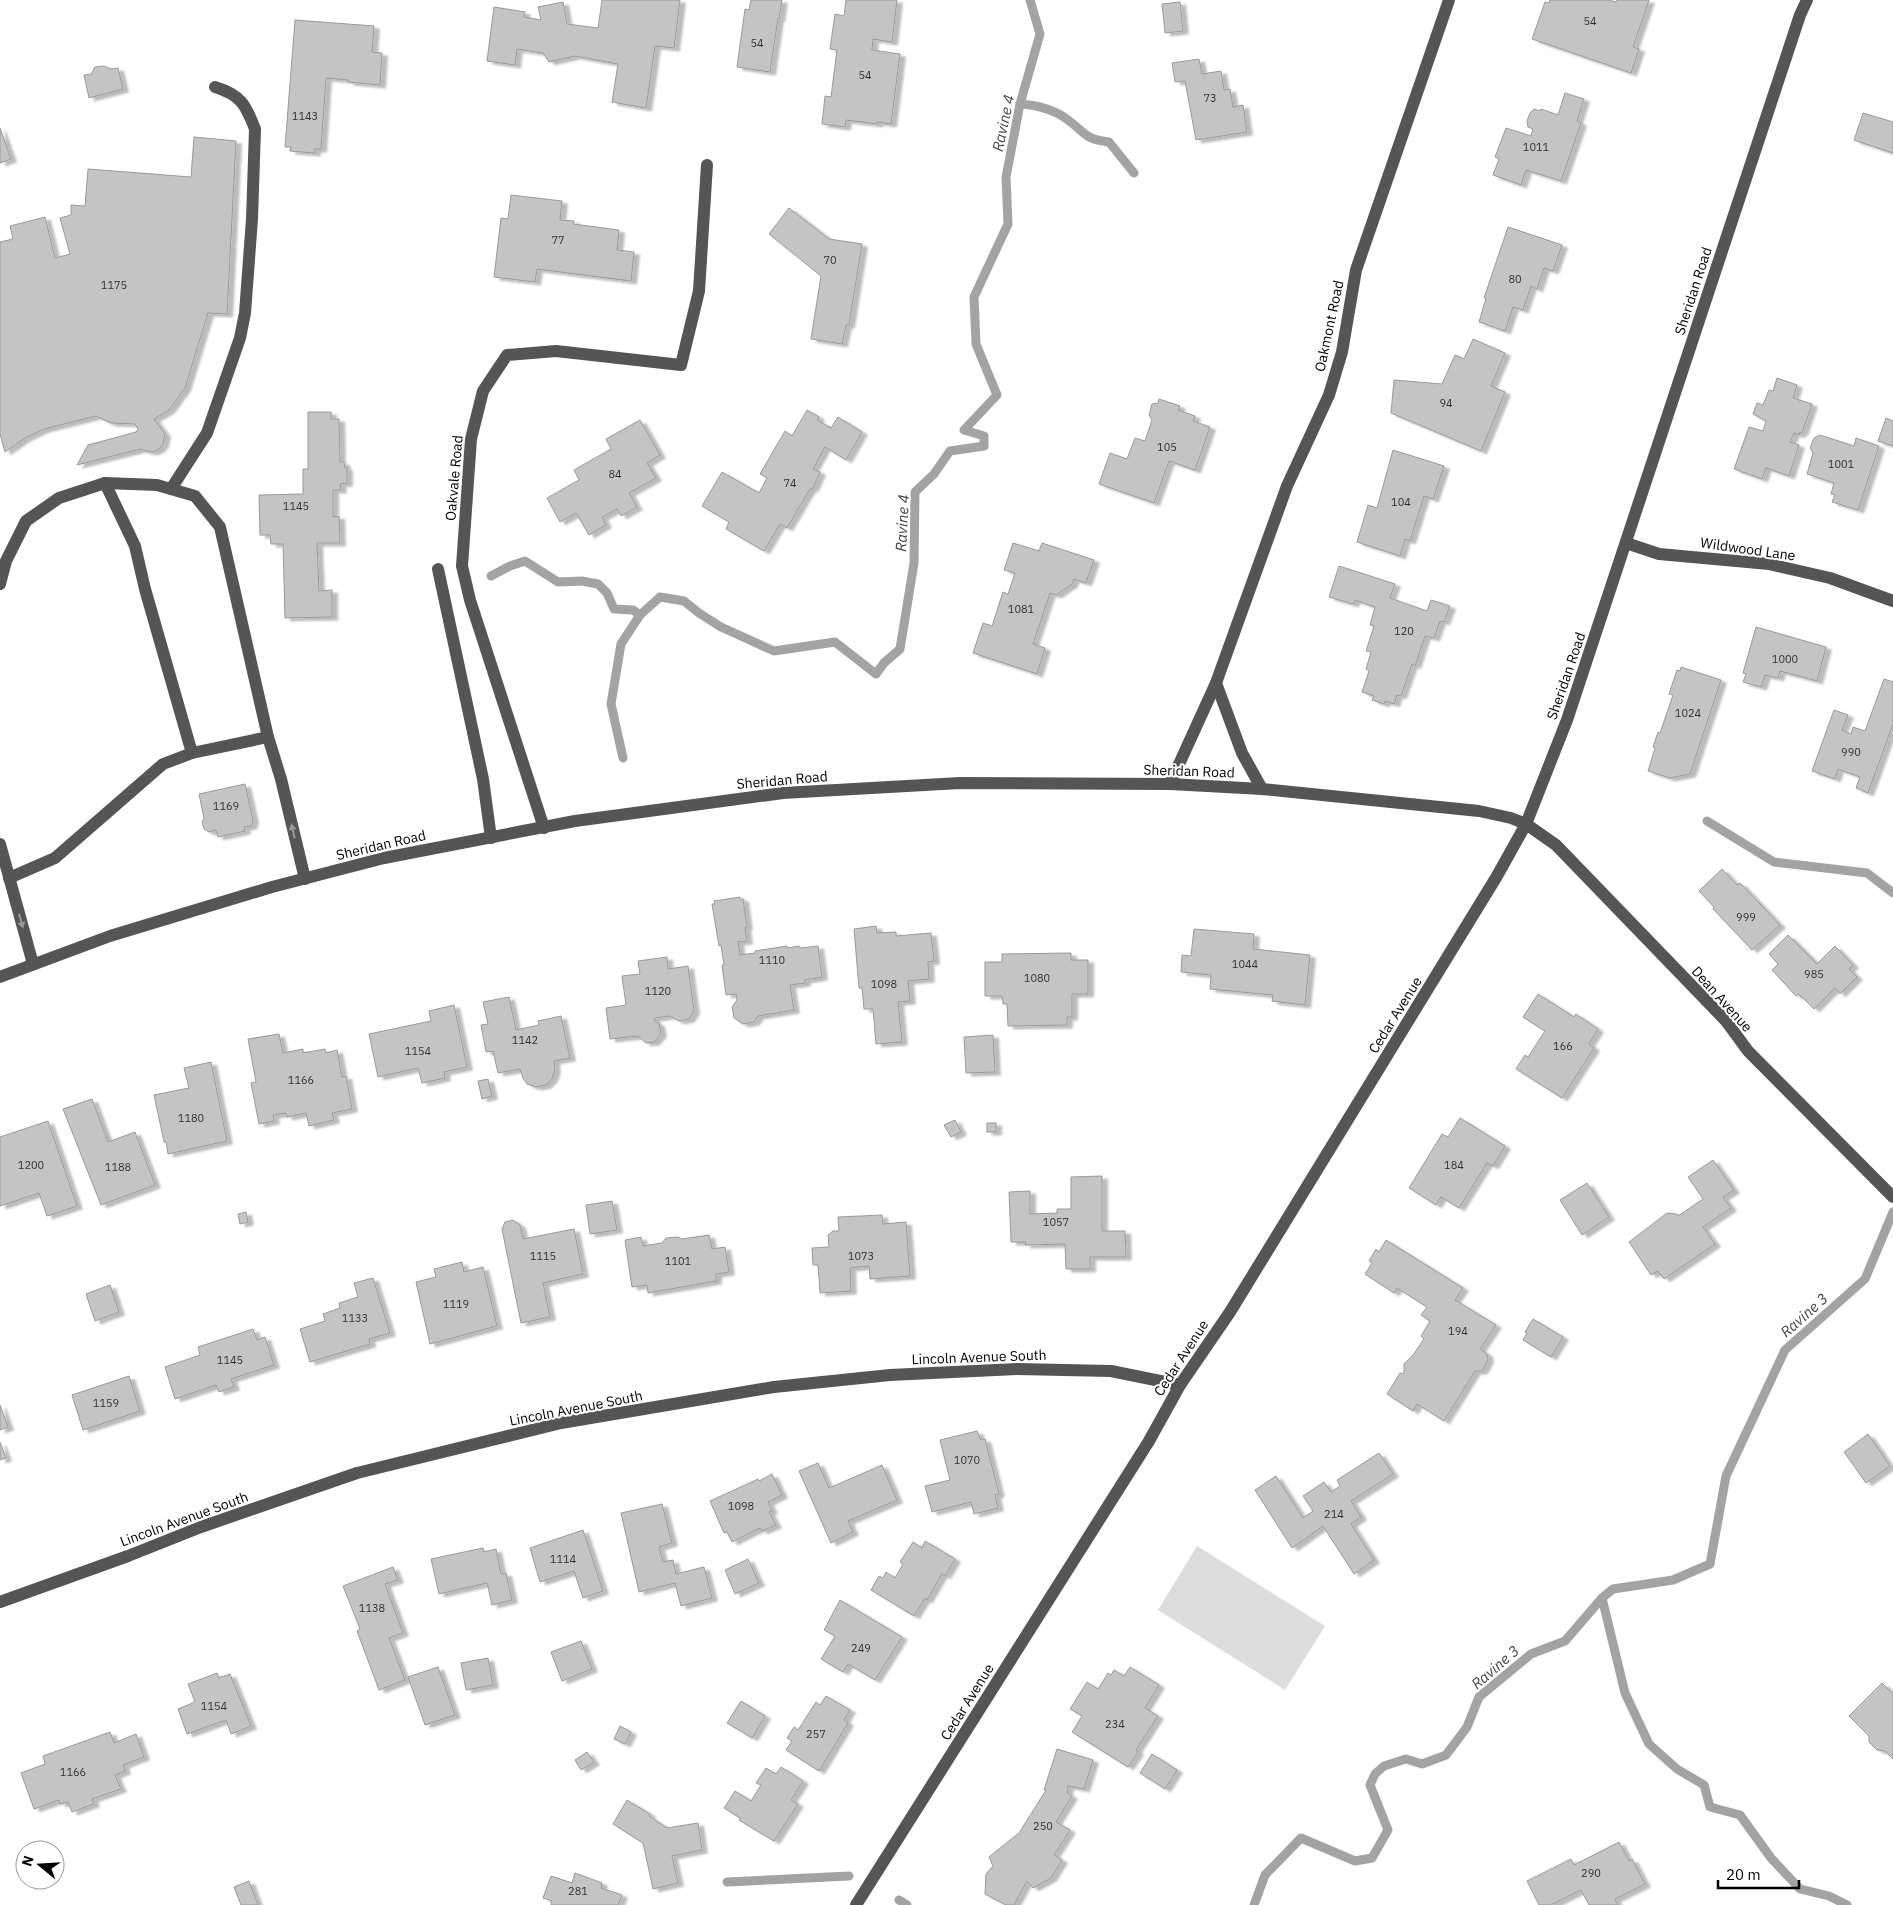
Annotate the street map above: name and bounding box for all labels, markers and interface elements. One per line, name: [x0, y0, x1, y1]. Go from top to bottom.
house number: 54: [1583, 14, 1597, 28]
house number: 54: [750, 36, 764, 50]
house number: 54: [858, 68, 872, 82]
house number: 73: [1203, 91, 1217, 105]
water label: Ravine 4: [988, 93, 1018, 153]
house number: 1143: [292, 109, 318, 123]
house number: 1011: [1523, 140, 1550, 154]
house number: 77: [551, 233, 565, 247]
street label: Sheridan Road: [1670, 245, 1716, 337]
house number: 70: [823, 253, 837, 267]
house number: 80: [1508, 272, 1522, 286]
house number: 1175: [101, 278, 127, 292]
street label: Oakmont Road: [1311, 279, 1347, 373]
house number: 94: [1439, 396, 1453, 410]
street label: Oakvale Road: [441, 434, 467, 522]
house number: 105: [1157, 440, 1177, 454]
house number: 1001: [1828, 457, 1855, 471]
house number: 84: [608, 467, 622, 481]
house number: 74: [783, 476, 797, 490]
water label: Ravine 4: [891, 494, 913, 552]
house number: 104: [1391, 495, 1411, 509]
house number: 1145: [283, 499, 309, 513]
street label: Wildwood Lane: [1699, 533, 1797, 565]
house number: 1081: [1008, 602, 1035, 616]
house number: 120: [1394, 624, 1414, 638]
street label: Sheridan Road: [1543, 630, 1589, 722]
house number: 1000: [1772, 652, 1798, 666]
house number: 1024: [1675, 706, 1702, 720]
house number: 990: [1841, 745, 1861, 759]
street label: Sheridan Road: [1143, 760, 1235, 782]
street label: Sheridan Road: [736, 767, 828, 793]
house number: 1169: [213, 799, 239, 813]
one-way arrow: [289, 824, 297, 839]
street label: Sheridan Road: [334, 826, 428, 864]
house number: 999: [1736, 910, 1756, 924]
one-way arrow: [17, 914, 25, 929]
house number: 1110: [759, 953, 785, 967]
house number: 1044: [1232, 957, 1259, 971]
street label: Dean Avenue: [1688, 962, 1757, 1036]
house number: 985: [1804, 967, 1824, 981]
house number: 1080: [1024, 971, 1050, 985]
street label: Cedar Avenue: [1364, 973, 1426, 1057]
house number: 1098: [871, 977, 897, 991]
house number: 1120: [645, 984, 671, 998]
house number: 1142: [512, 1033, 538, 1047]
house number: 166: [1553, 1039, 1573, 1053]
house number: 1154: [405, 1044, 432, 1058]
house number: 1166: [288, 1073, 314, 1087]
house number: 1180: [178, 1111, 204, 1125]
house number: 1200: [18, 1158, 44, 1172]
house number: 184: [1444, 1158, 1464, 1172]
house number: 1188: [105, 1160, 131, 1174]
house number: 1057: [1043, 1215, 1069, 1229]
house number: 1115: [530, 1249, 556, 1263]
house number: 1073: [848, 1249, 874, 1263]
house number: 1101: [665, 1254, 692, 1268]
water label: Ravine 3: [1776, 1289, 1832, 1341]
house number: 1119: [443, 1297, 469, 1311]
house number: 1133: [342, 1311, 368, 1325]
street label: Cedar Avenue: [1150, 1316, 1212, 1399]
house number: 194: [1448, 1324, 1468, 1338]
street label: Lincoln Avenue South: [911, 1346, 1047, 1368]
house number: 1145: [217, 1353, 243, 1367]
street label: Lincoln Avenue South: [508, 1386, 644, 1430]
house number: 1159: [93, 1396, 119, 1410]
house number: 1070: [954, 1453, 980, 1467]
street label: Lincoln Avenue South: [117, 1487, 251, 1551]
house number: 1098: [728, 1499, 754, 1513]
house number: 214: [1324, 1507, 1344, 1521]
house number: 1114: [550, 1552, 577, 1566]
house number: 1138: [359, 1601, 385, 1615]
house number: 249: [851, 1641, 871, 1655]
water label: Ravine 3: [1467, 1641, 1523, 1693]
street label: Cedar Avenue: [936, 1660, 998, 1744]
house number: 1154: [201, 1699, 228, 1713]
house number: 234: [1105, 1717, 1125, 1731]
house number: 257: [806, 1727, 826, 1741]
house number: 1166: [60, 1765, 86, 1779]
house number: 250: [1033, 1819, 1053, 1833]
north arrow: [15, 1840, 65, 1890]
text: N: [18, 1853, 38, 1869]
scale bar: [1718, 1858, 1799, 1890]
text: 20 m: [1726, 1865, 1761, 1884]
house number: 290: [1581, 1866, 1601, 1880]
house number: 281: [568, 1884, 588, 1898]

